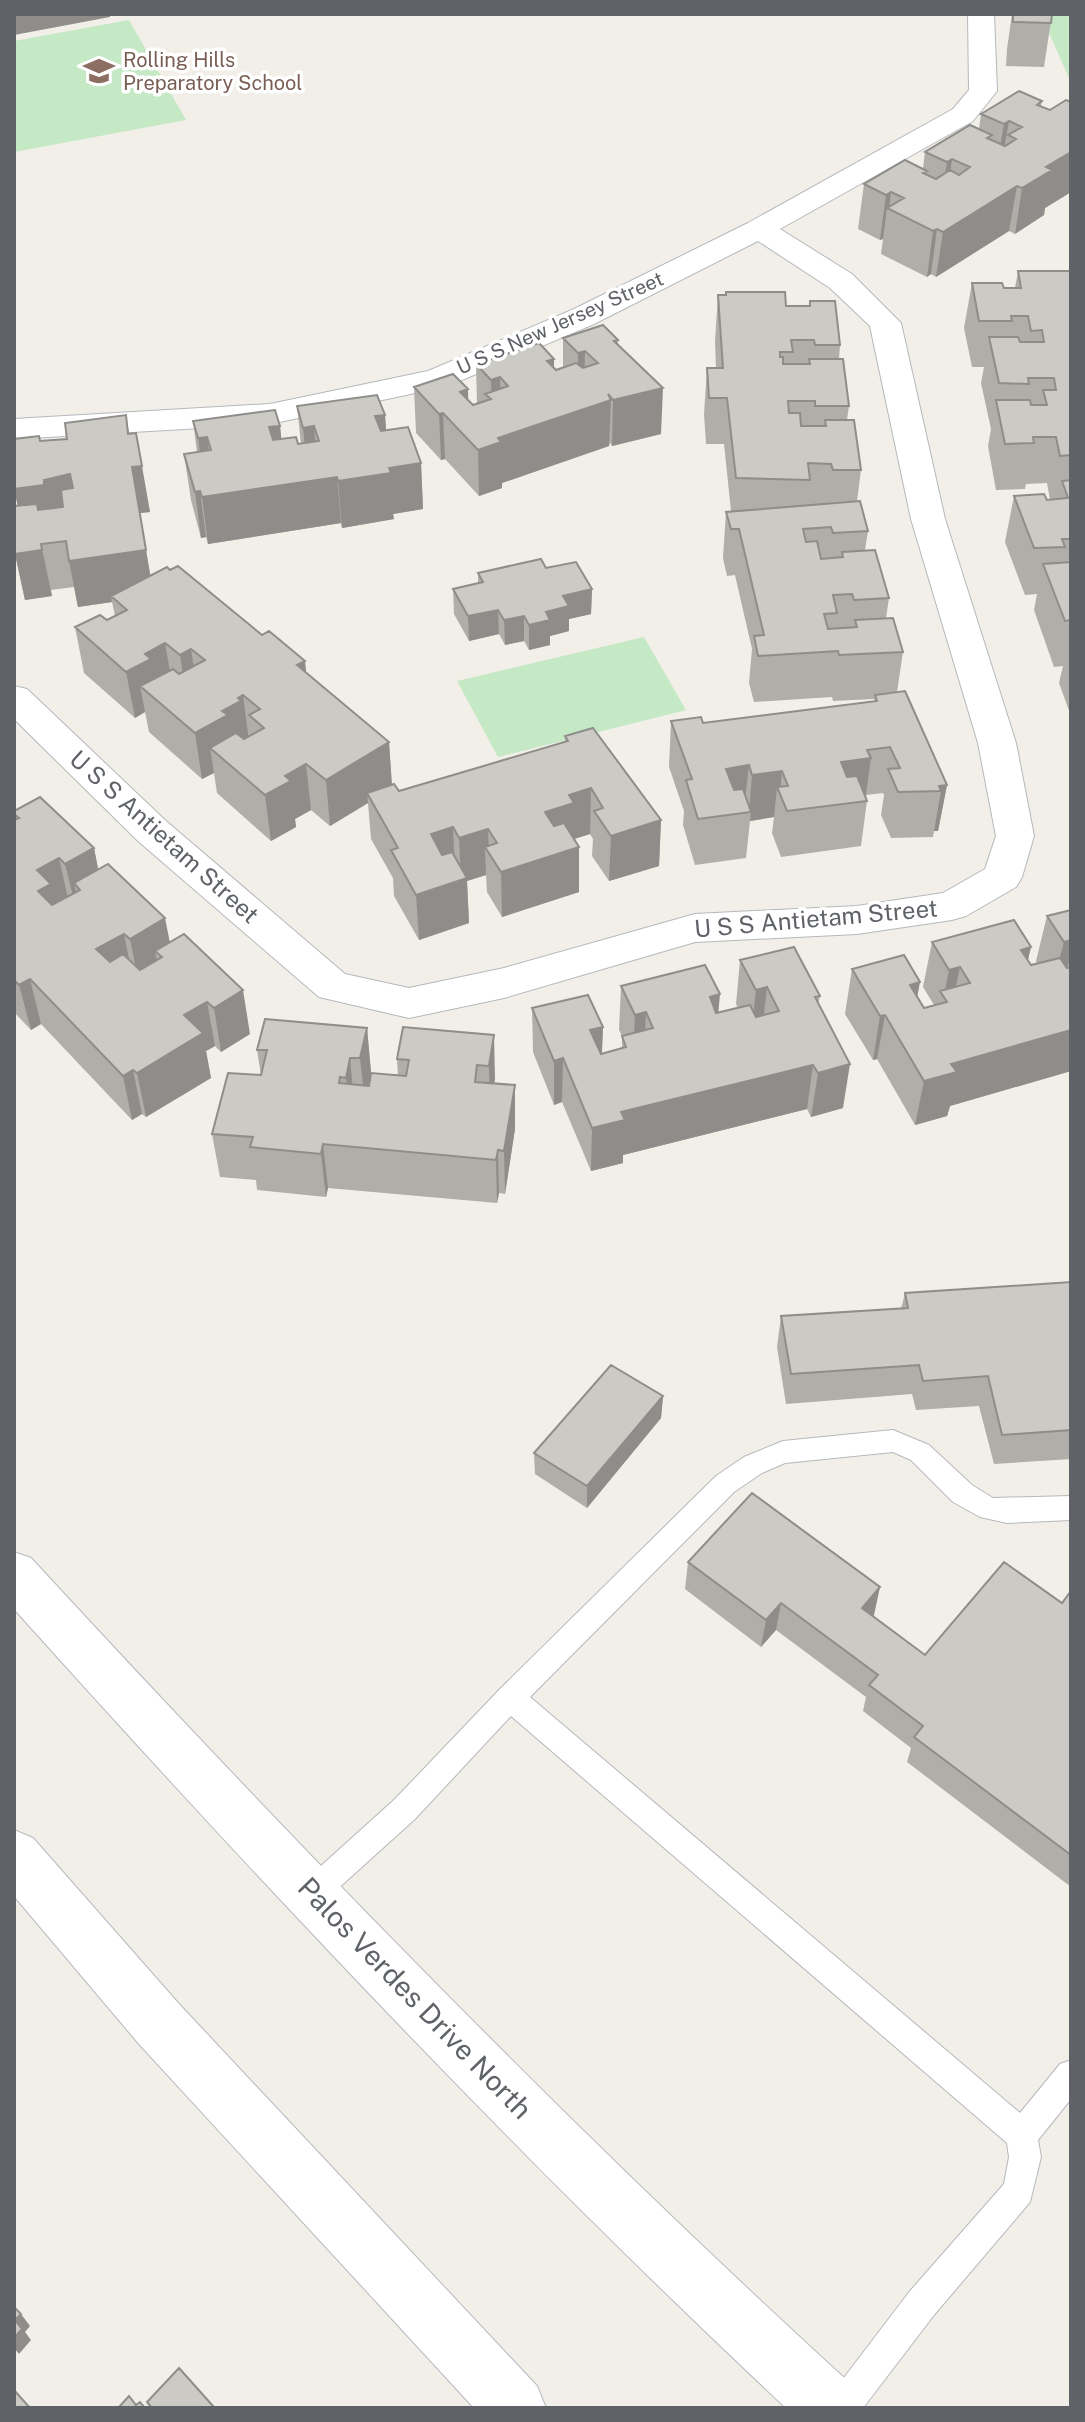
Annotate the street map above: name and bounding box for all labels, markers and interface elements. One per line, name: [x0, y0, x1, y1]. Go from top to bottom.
place label: Rolling Hills Preparatory School: [123, 48, 302, 95]
school or university icon: Rolling Hills Preparatory School: [82, 54, 116, 88]
street label: U S S New Jersey Street: [453, 266, 667, 380]
street label: U S S Antietam Street: [64, 744, 265, 928]
street label: U S S Antietam Street: [693, 893, 939, 943]
street label: Palos Verdes Drive North: [292, 1870, 539, 2125]

